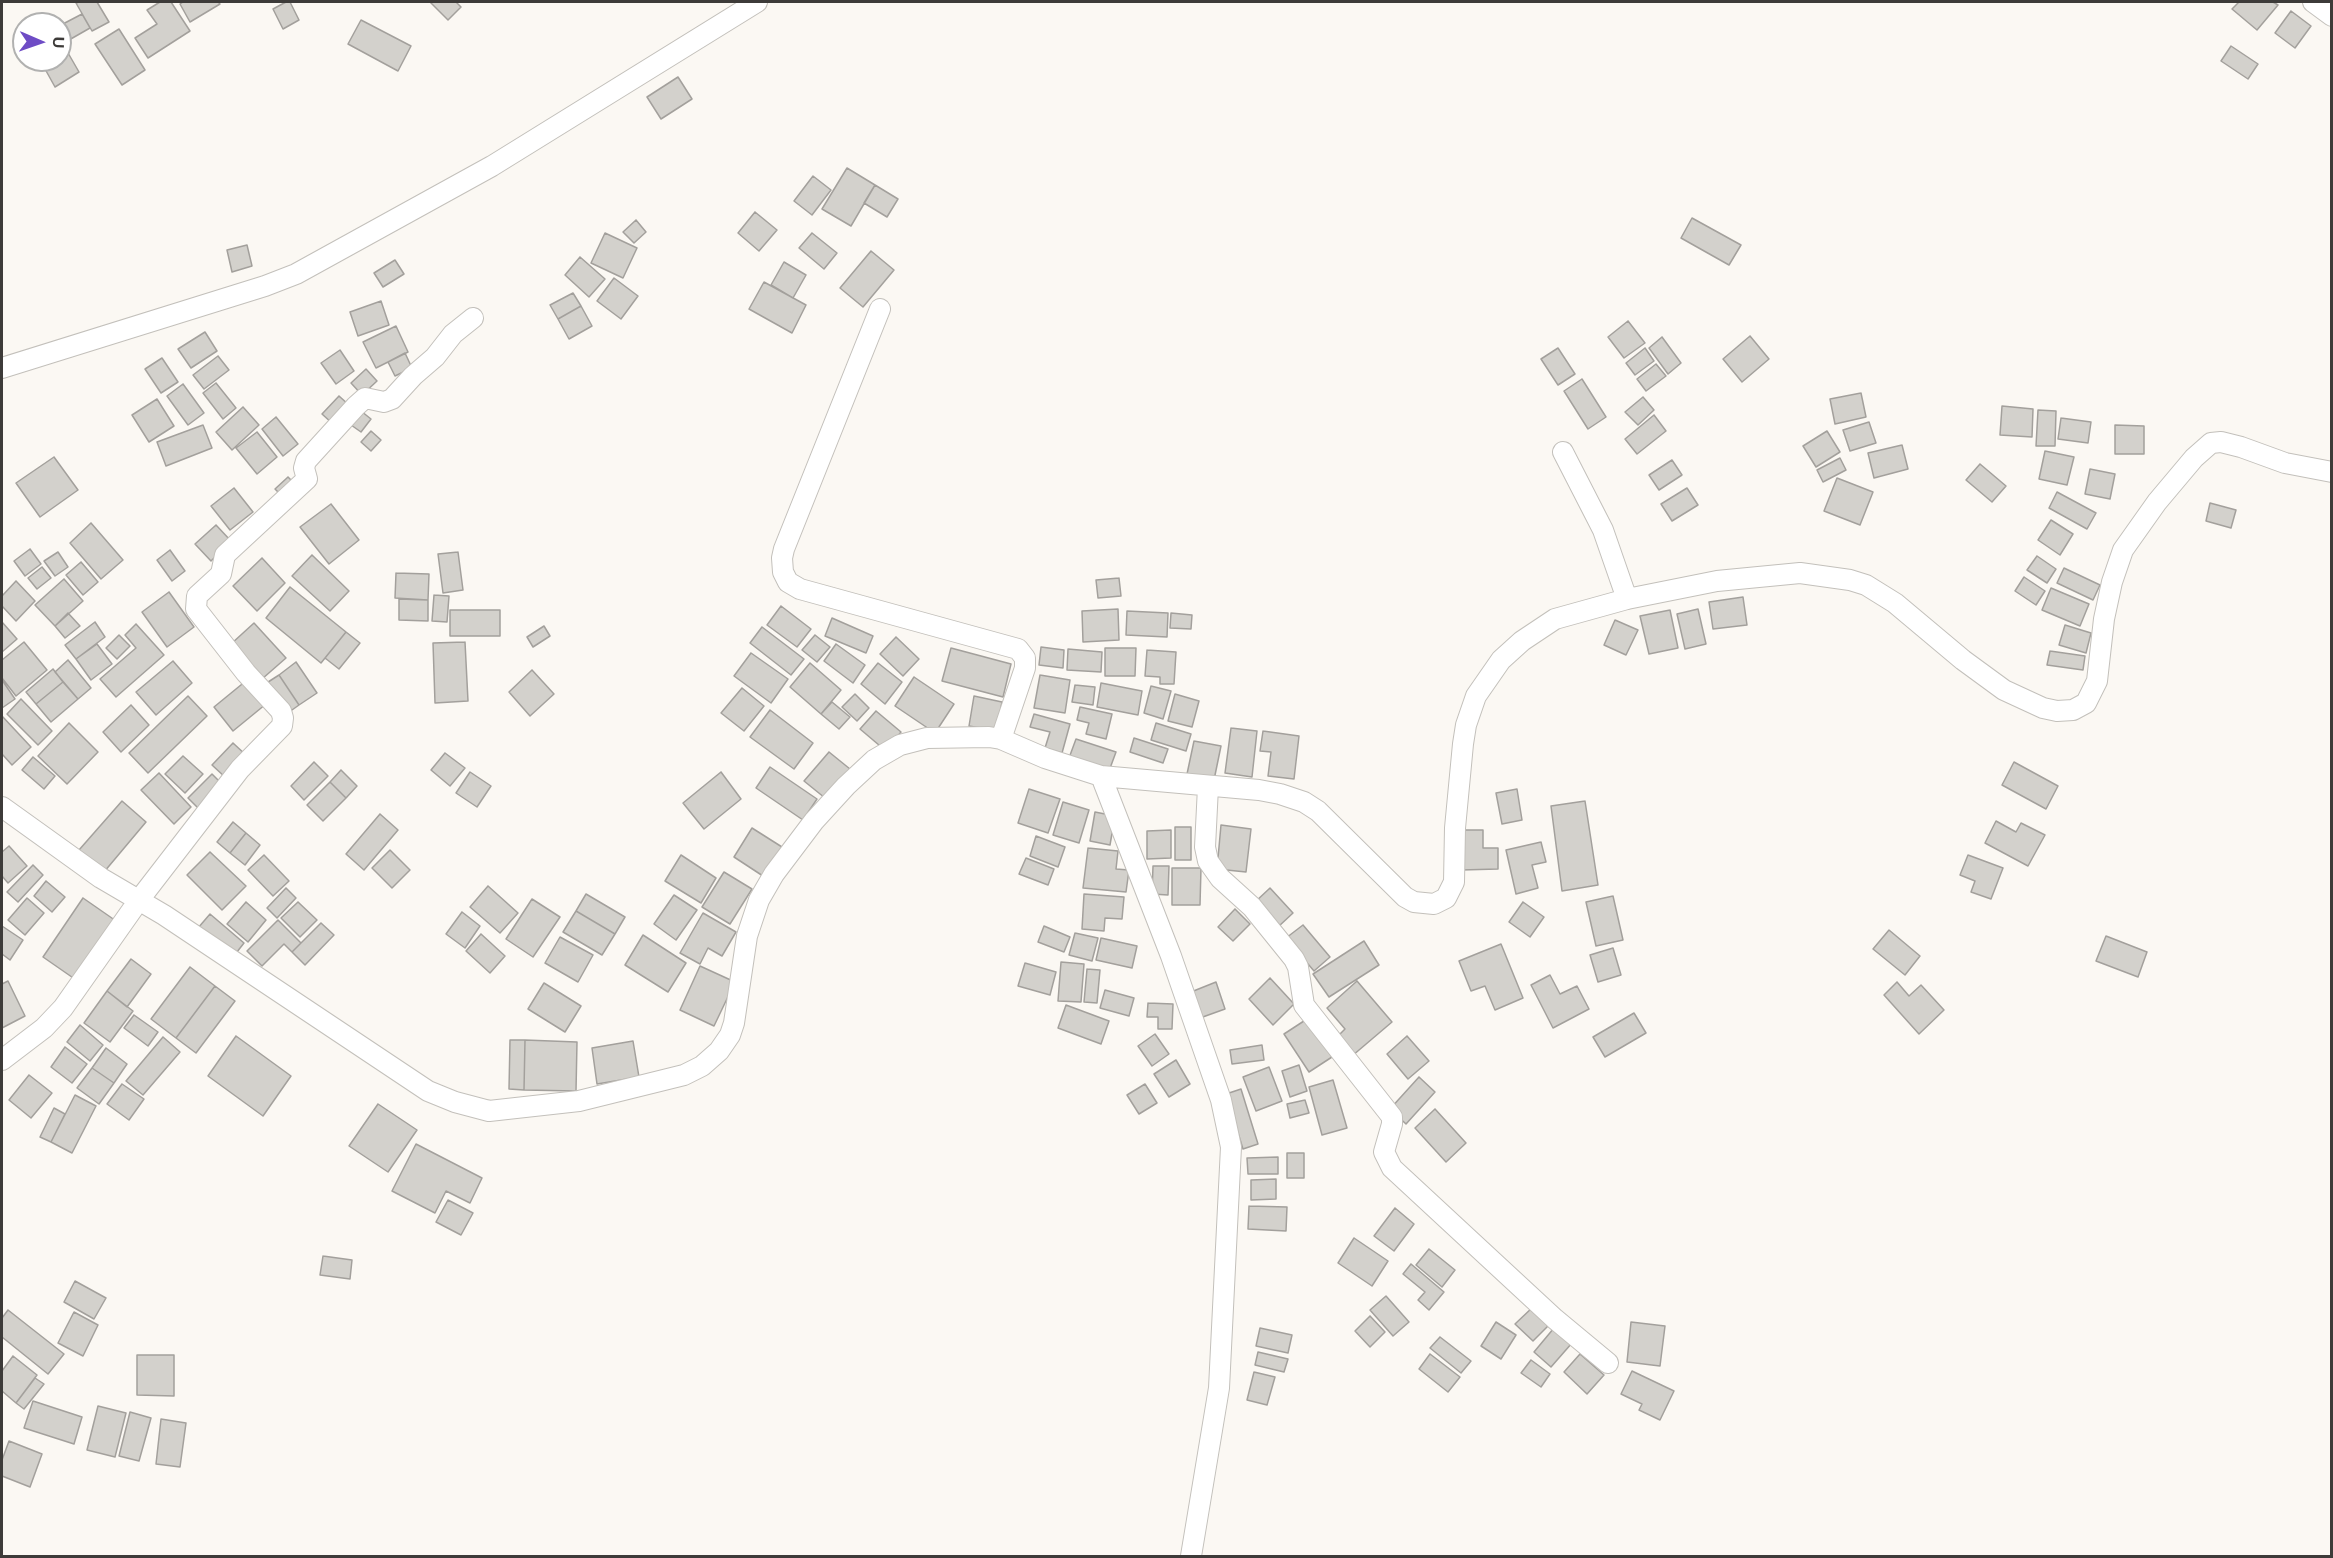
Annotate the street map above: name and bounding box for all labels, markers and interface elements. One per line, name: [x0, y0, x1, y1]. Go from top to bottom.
north arrow: [12, 12, 72, 72]
text: U: [50, 37, 67, 49]

